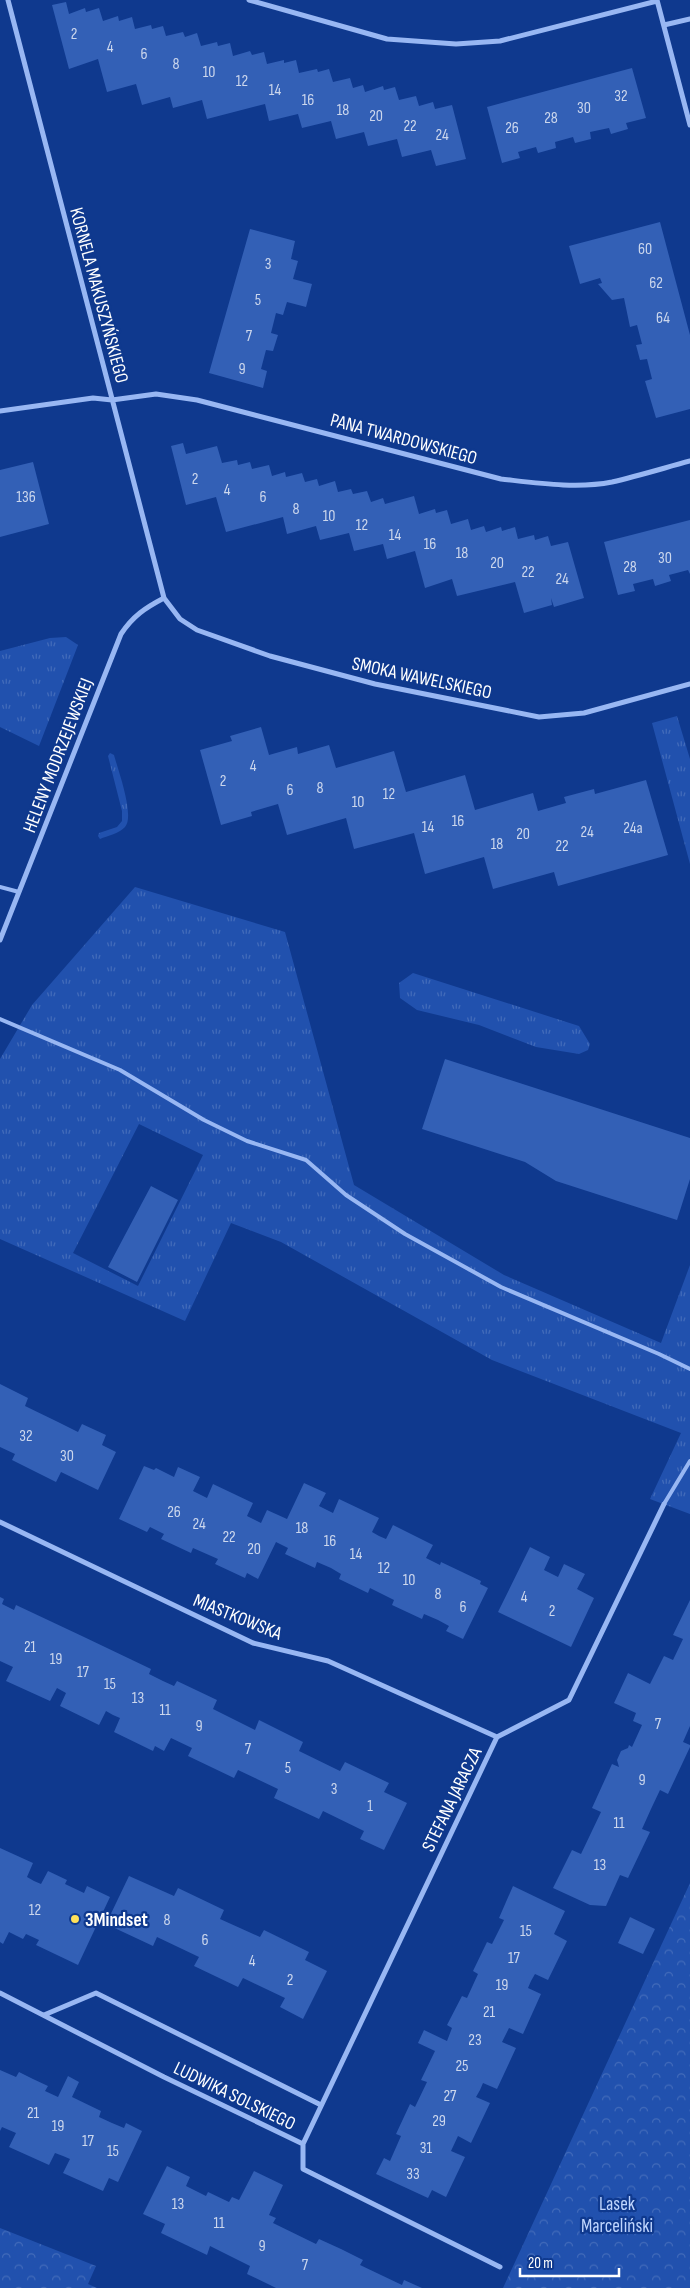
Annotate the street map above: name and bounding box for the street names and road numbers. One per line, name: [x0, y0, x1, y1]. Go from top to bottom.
street label: KORNELA MAKUSZYŃSKIEGO: [64, 205, 133, 386]
street label: PANA TWARDOWSKIEGO: [328, 409, 480, 470]
street label: SMOKA WAWELSKIEGO: [350, 652, 494, 705]
street label: HELENY MODRZEJEWSKIEJ: [18, 675, 98, 836]
street label: MIASTKOWSKA: [190, 1589, 286, 1646]
street label: STEFANA JARACZA: [417, 1743, 488, 1856]
street label: LUDWIKA SOLSKIEGO: [170, 2057, 299, 2136]

